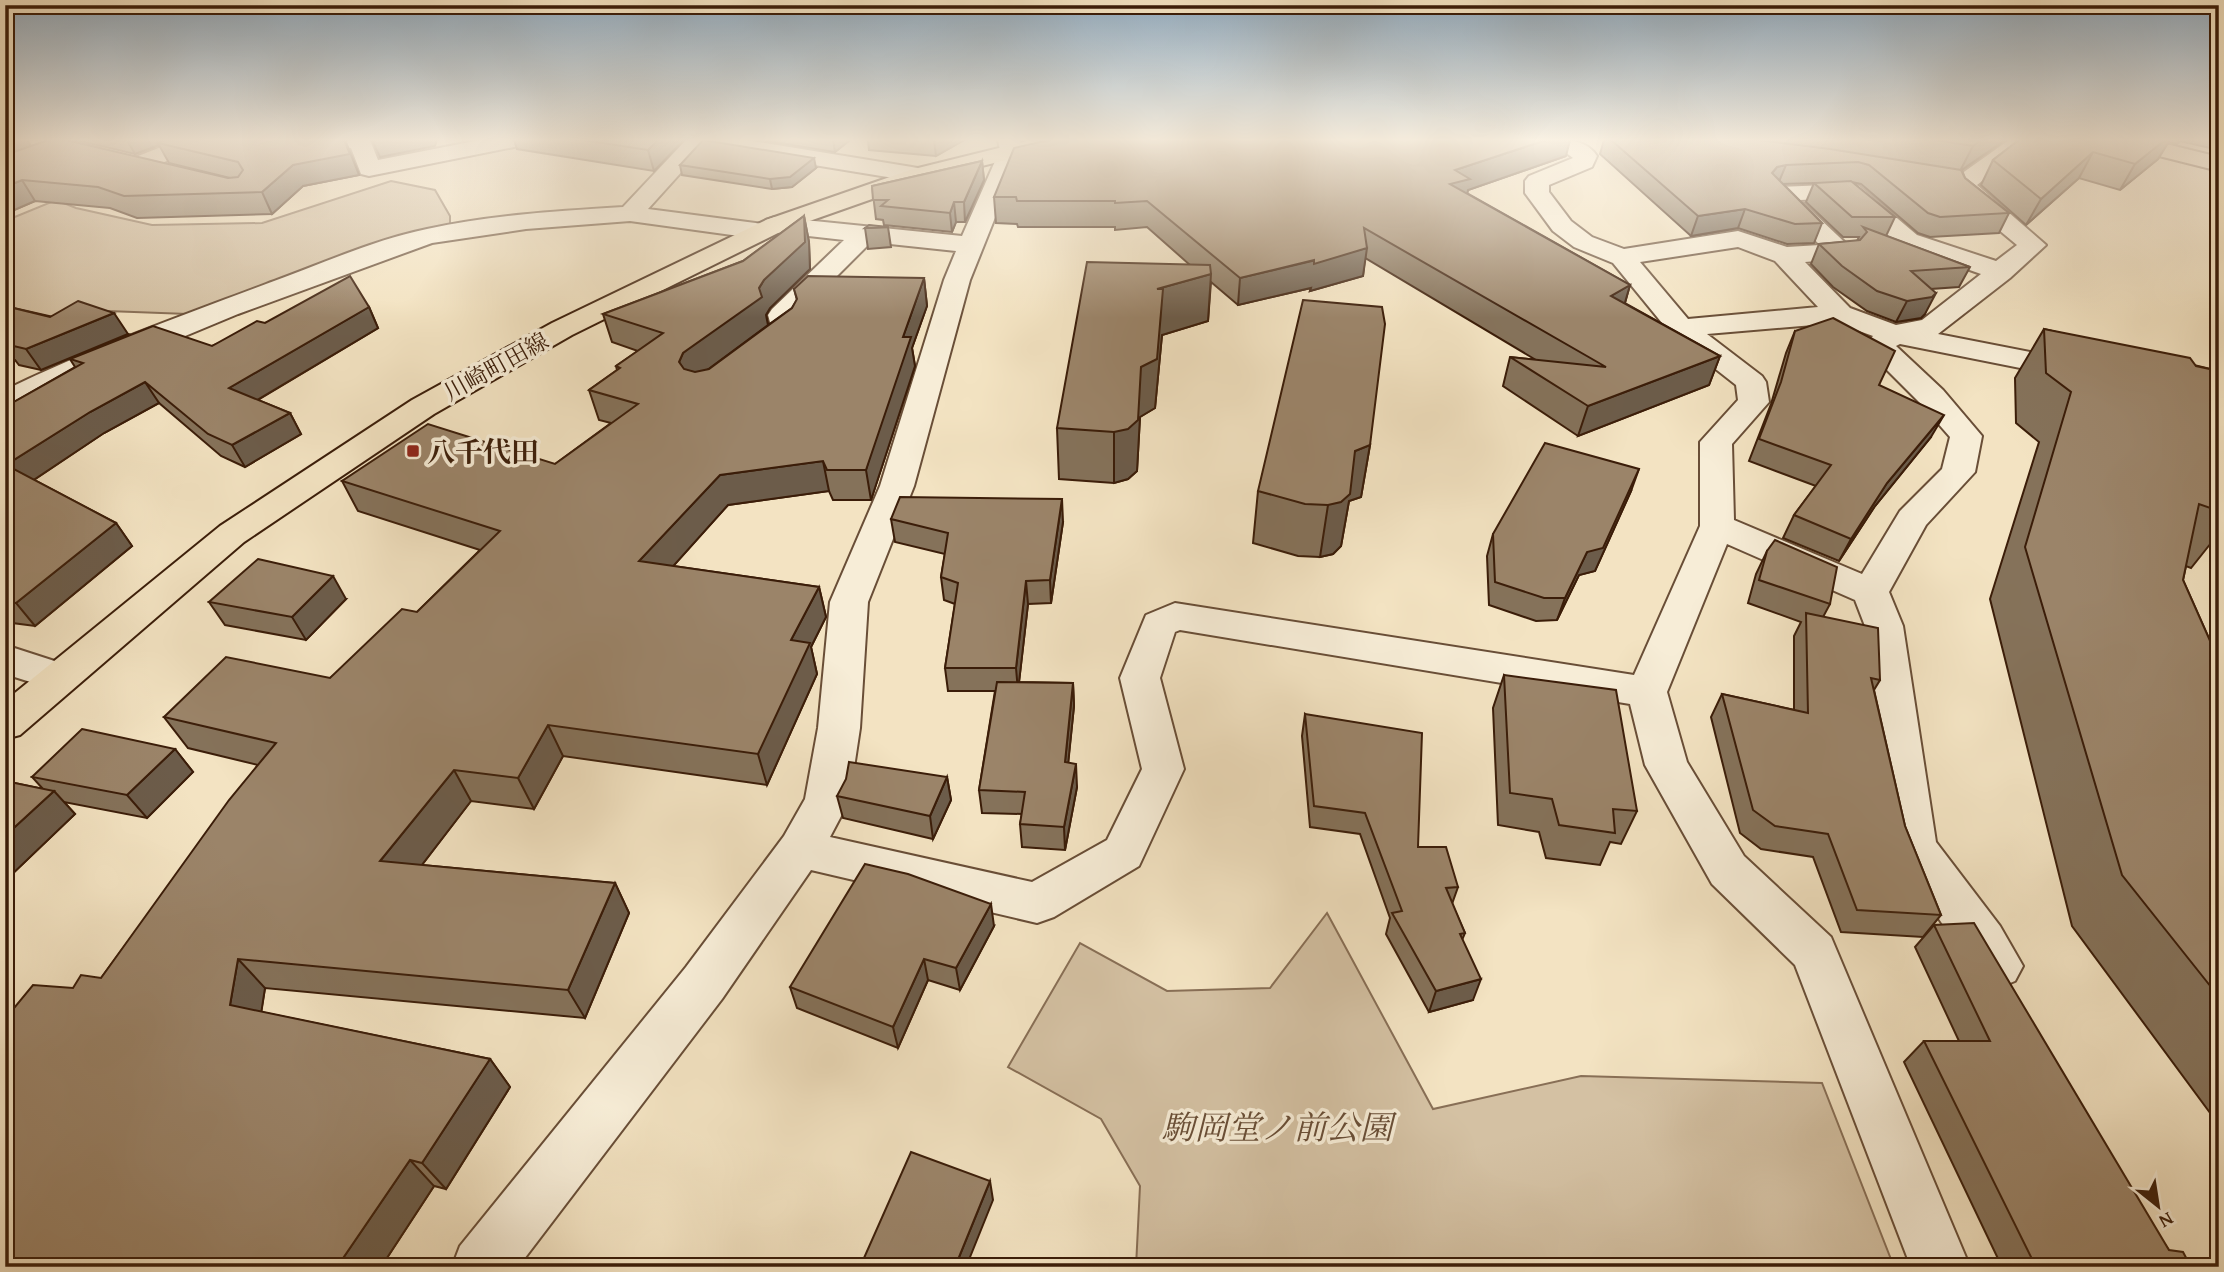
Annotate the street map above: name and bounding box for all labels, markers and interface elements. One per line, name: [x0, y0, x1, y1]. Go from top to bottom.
street label: 川崎町田線: [438, 324, 554, 408]
place label: 八千代田: [427, 431, 539, 472]
marker: 八千代田: [405, 443, 421, 459]
park label: 駒岡堂ノ前公園: [1162, 1103, 1398, 1151]
north arrow: [2122, 1170, 2192, 1240]
text: N: [2154, 1205, 2179, 1236]

